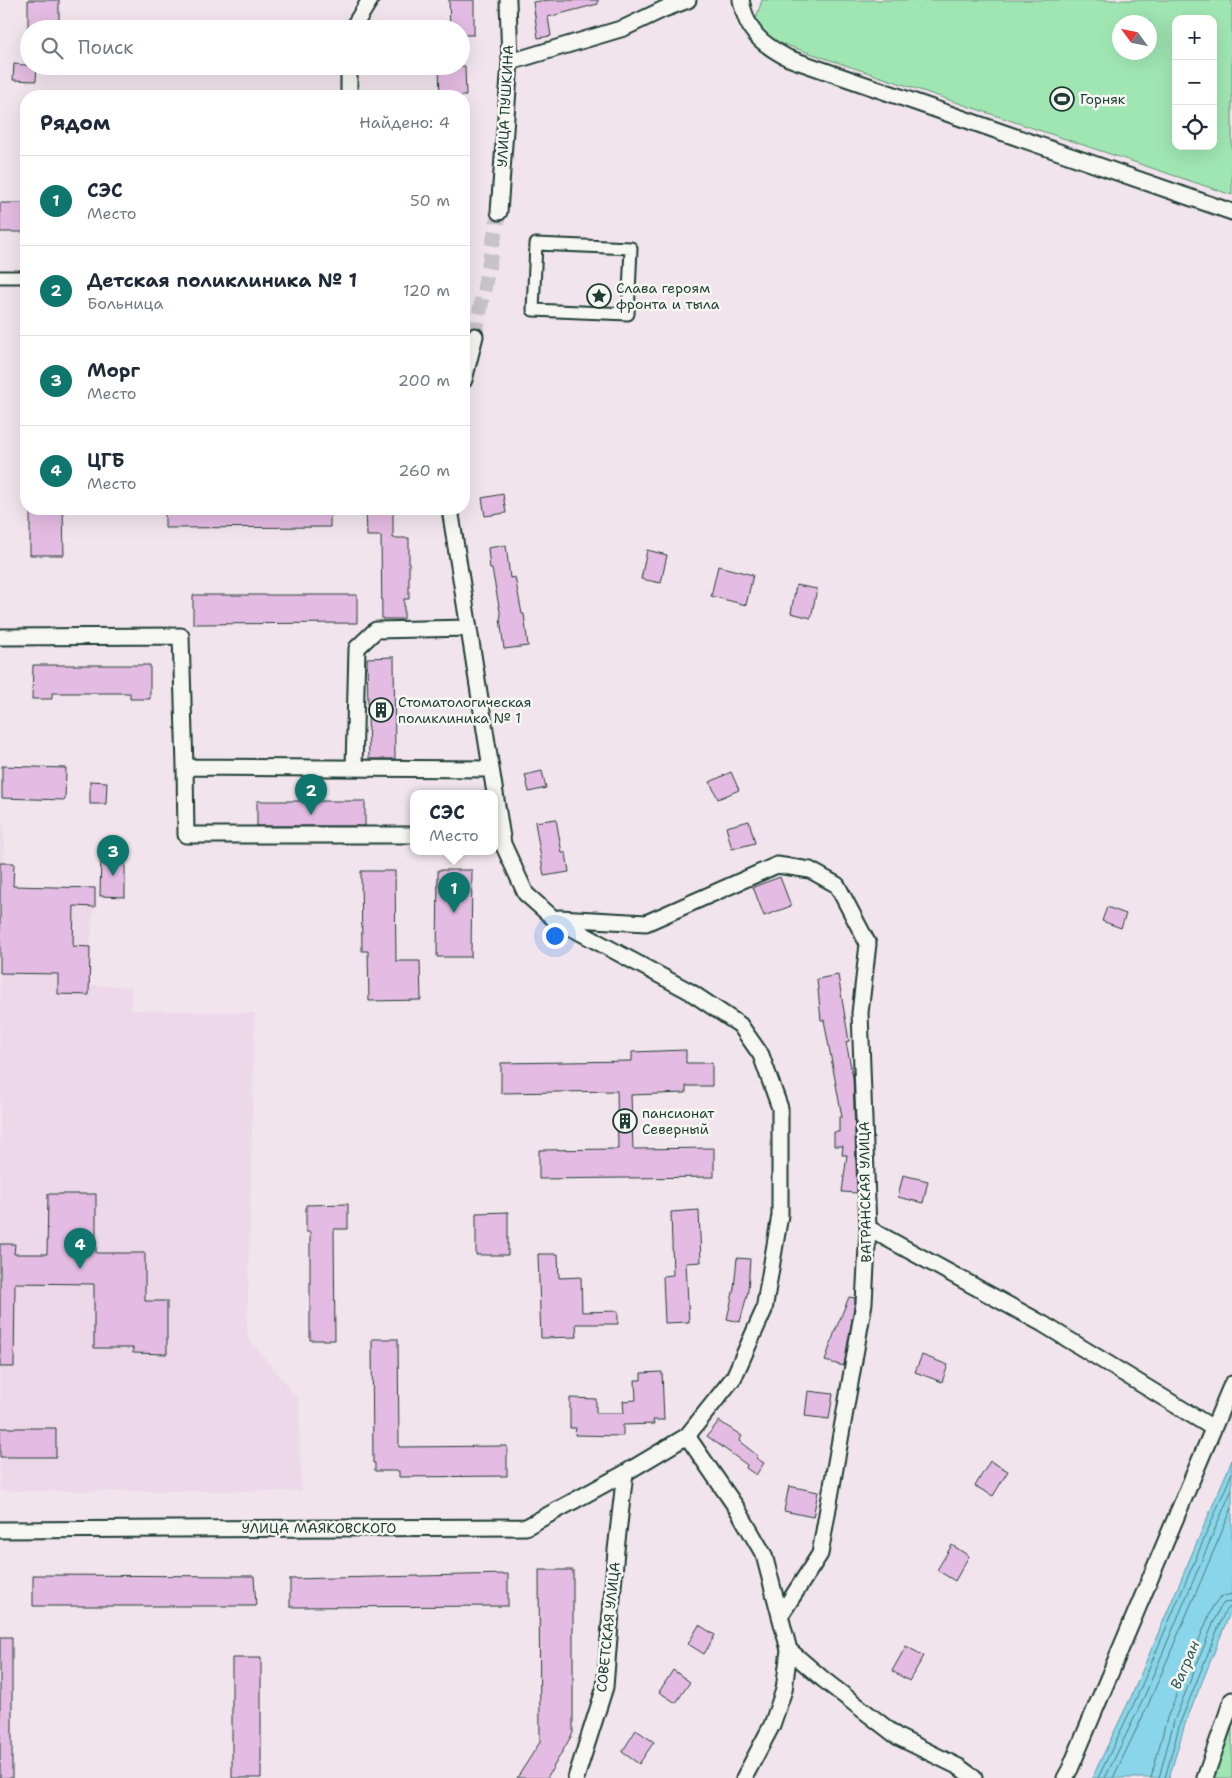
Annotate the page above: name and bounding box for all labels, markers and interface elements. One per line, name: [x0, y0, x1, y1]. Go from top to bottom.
north arrow: [1112, 15, 1157, 60]
map controls: [1172, 15, 1217, 150]
button: +: [1172, 15, 1217, 60]
search box: [20, 20, 470, 75]
icon: search: [38, 34, 66, 62]
text: Поиск: [78, 35, 133, 60]
street label: УЛИЦА ПУШКИНА: [493, 44, 517, 168]
button: −: [1172, 60, 1217, 105]
sports icon: Горняк: [1049, 86, 1075, 112]
place label: Горняк: [1080, 90, 1126, 108]
button: locate: [1172, 105, 1217, 150]
text: Рядом: [40, 109, 110, 137]
text: Найдено: 4: [359, 112, 450, 133]
text: СЭС: [87, 178, 123, 203]
text: 1: [52, 190, 60, 211]
text: 50 m: [410, 190, 450, 211]
text: Место: [87, 203, 137, 224]
text: Детская поликлиника № 1: [87, 268, 357, 293]
place label: Слава героям фронта и тыла: [616, 279, 720, 313]
text: 2: [50, 280, 62, 301]
text: 120 m: [403, 280, 450, 301]
place icon: Слава героям фронта и тыла: [586, 283, 612, 309]
text: Больница: [87, 293, 163, 314]
text: Морг: [87, 358, 140, 383]
text: 3: [50, 370, 62, 391]
text: 200 m: [398, 370, 450, 391]
text: Место: [87, 383, 137, 404]
text: ЦГБ: [87, 448, 125, 473]
text: 4: [50, 460, 62, 481]
text: 260 m: [398, 460, 450, 481]
text: Место: [87, 473, 137, 494]
place label: Стоматологическая поликлиника № 1: [398, 693, 532, 727]
building icon: Стоматологическая поликлиника № 1: [368, 697, 394, 723]
pin: 2: [295, 774, 327, 815]
popup: [410, 790, 498, 855]
text: СЭС: [429, 800, 465, 825]
text: Место: [429, 825, 479, 846]
pin: 3: [97, 835, 129, 876]
pin: 1: [438, 872, 470, 913]
your location: [542, 923, 568, 949]
place label: пансионат Северный: [642, 1104, 715, 1138]
building icon: пансионат Северный: [612, 1108, 638, 1134]
street label: ВАГРАНСКАЯ УЛИЦА: [855, 1121, 875, 1263]
pin: 4: [64, 1228, 96, 1269]
street label: УЛИЦА МАЯКОВСКОГО: [242, 1519, 396, 1537]
street label: СОВЕТСКАЯ УЛИЦА: [592, 1561, 624, 1693]
water label: Вагран: [1166, 1637, 1204, 1693]

